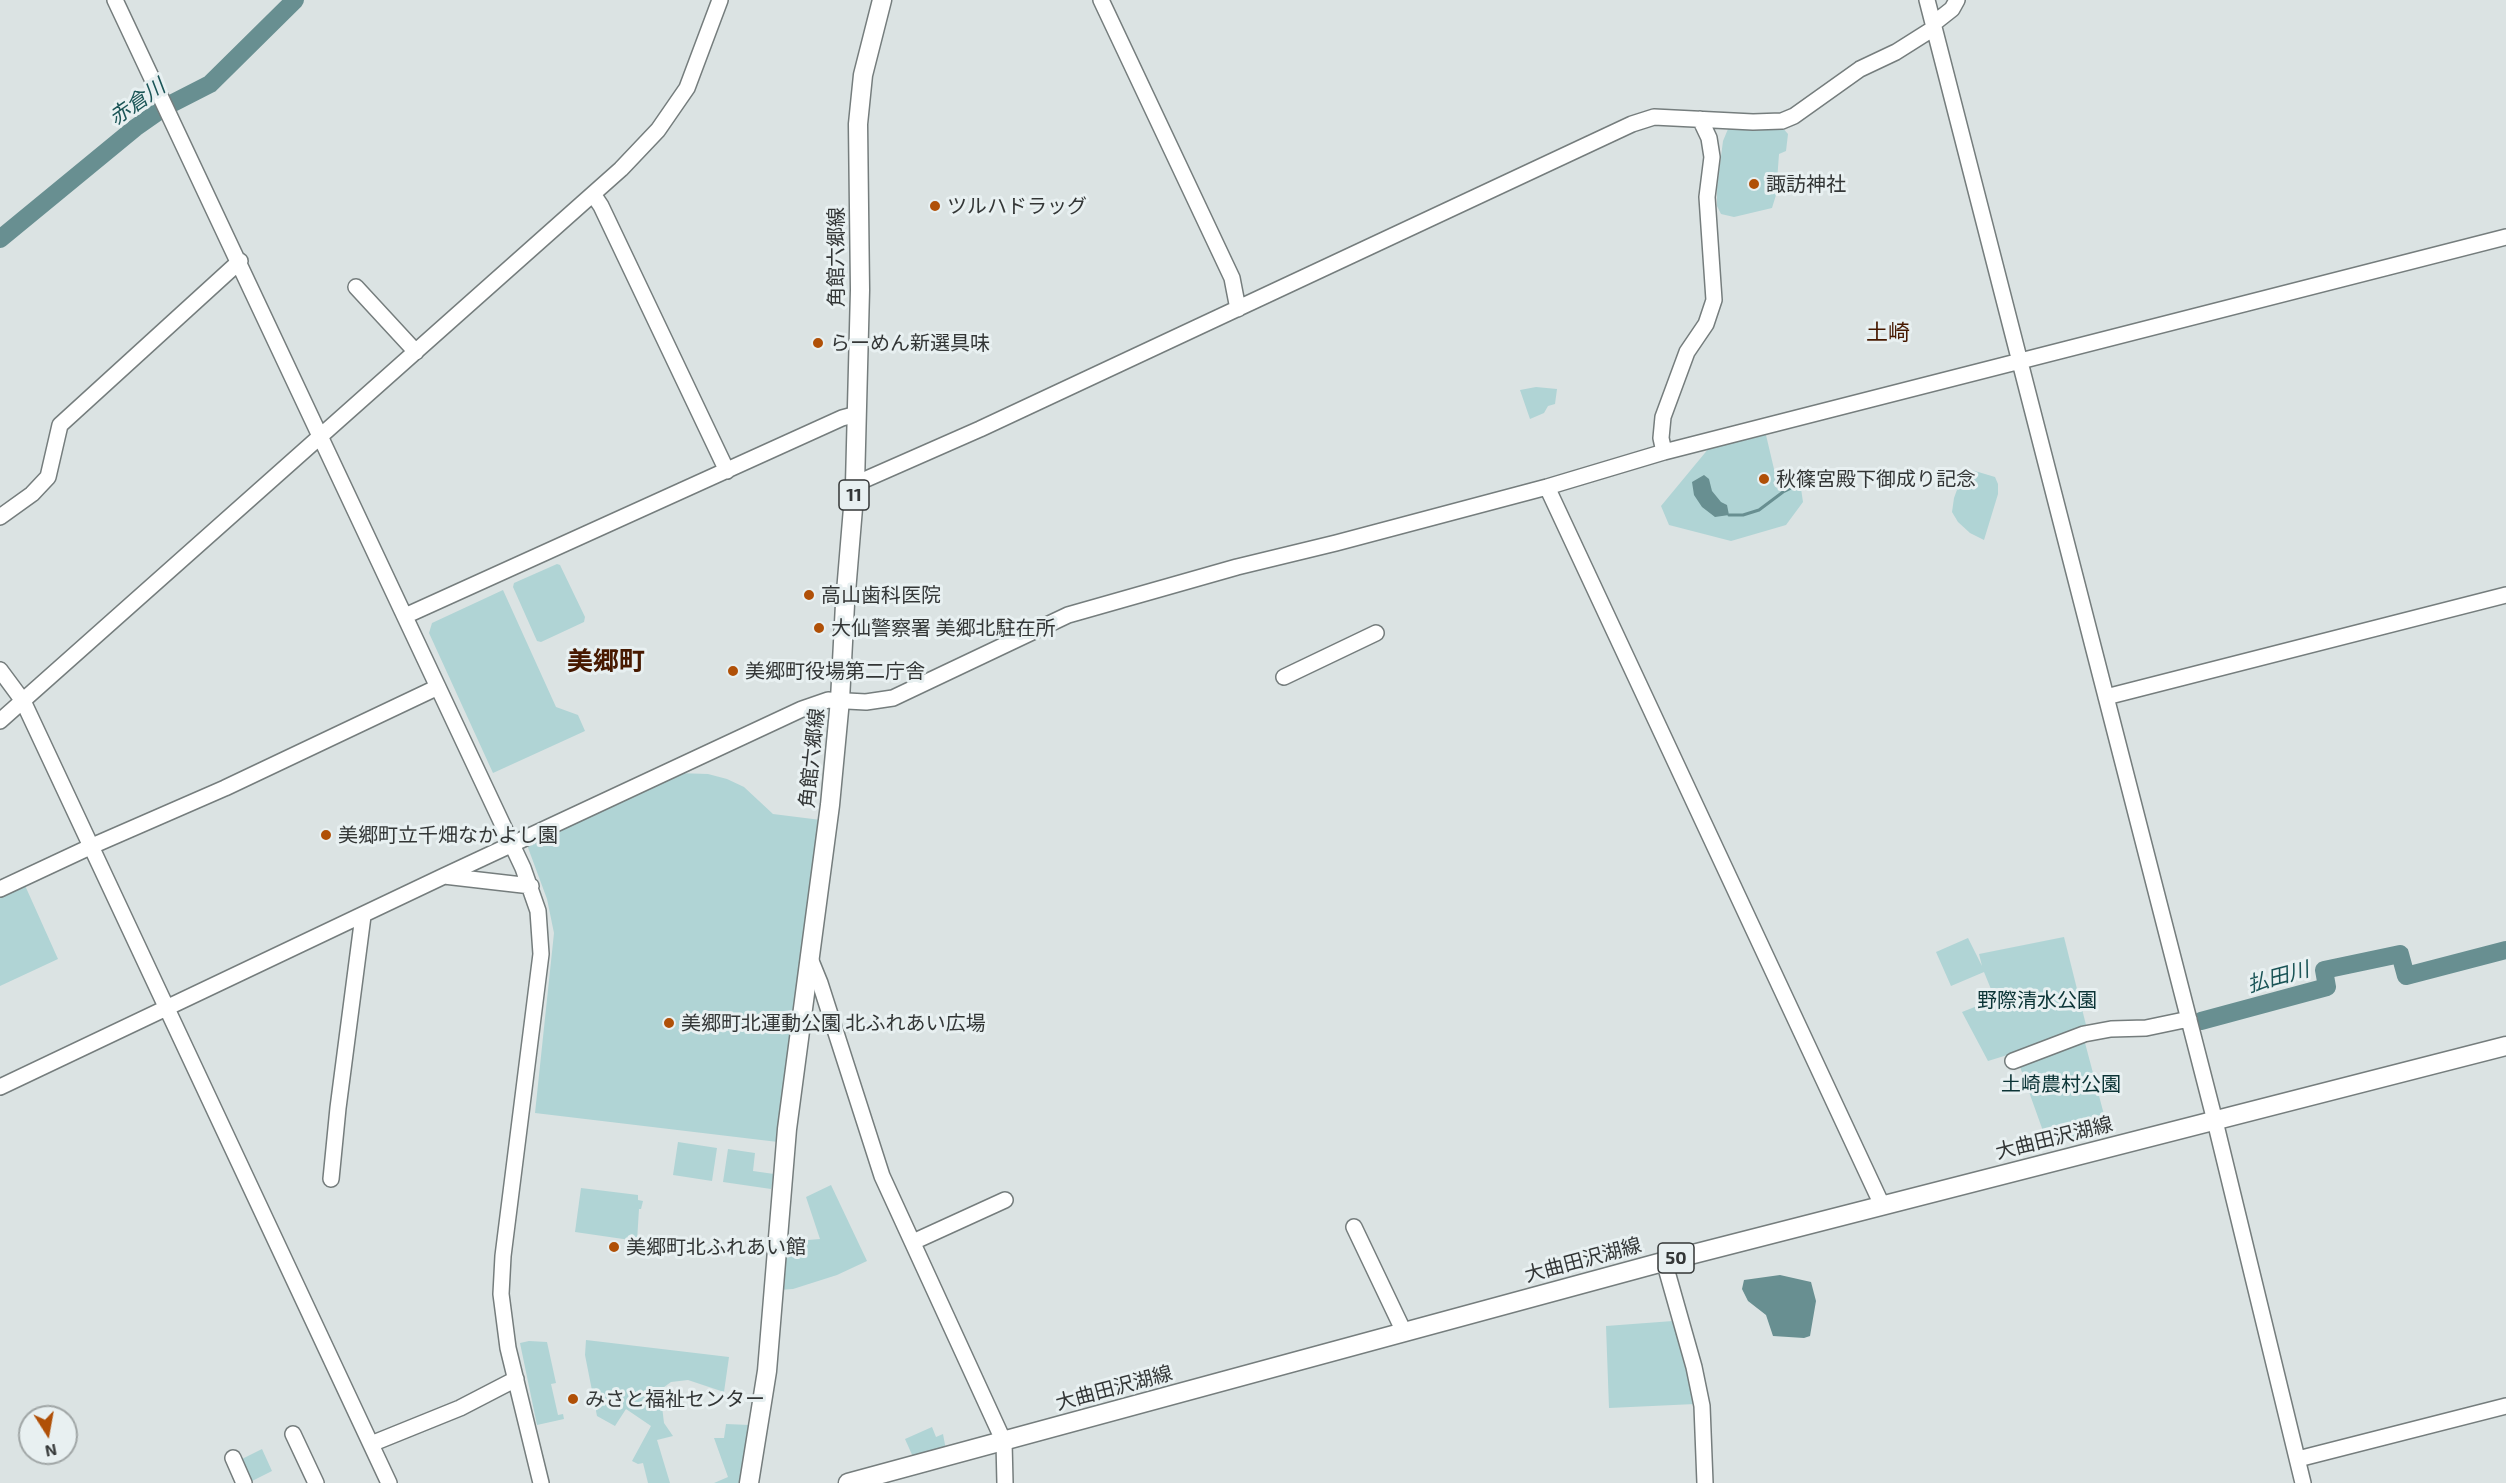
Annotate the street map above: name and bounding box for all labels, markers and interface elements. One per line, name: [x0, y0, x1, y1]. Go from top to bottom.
water label: 赤倉川: [104, 74, 170, 130]
place label: 諏訪神社: [1766, 172, 1846, 196]
marker: 諏訪神社: [1747, 177, 1761, 191]
place label: ツルハドラッグ: [947, 194, 1087, 218]
marker: ツルハドラッグ: [928, 199, 942, 213]
street label: 角館六郷線: [824, 207, 848, 307]
district label: 土崎: [1866, 320, 1910, 346]
place label: らーめん新選具味: [830, 331, 990, 355]
marker: らーめん新選具味: [811, 336, 825, 350]
place label: 秋篠宮殿下御成り記念: [1776, 467, 1976, 491]
marker: 秋篠宮殿下御成り記念: [1757, 472, 1771, 486]
road number: 11: [839, 480, 869, 510]
place label: 高山歯科医院: [821, 583, 941, 607]
marker: 高山歯科医院: [802, 588, 816, 602]
place label: 大仙警察署 美郷北駐在所: [831, 616, 1055, 640]
marker: 大仙警察署 美郷北駐在所: [812, 621, 826, 635]
district label: 美郷町: [567, 645, 645, 677]
place label: 美郷町役場第二庁舎: [745, 659, 925, 683]
marker: 美郷町役場第二庁舎: [726, 664, 740, 678]
street label: 角館六郷線: [795, 707, 829, 809]
place label: 美郷町立千畑なかよし園: [338, 823, 558, 847]
marker: 美郷町立千畑なかよし園: [319, 828, 333, 842]
water label: 払田川: [2244, 957, 2312, 997]
park label: 野際清水公園: [1977, 988, 2097, 1012]
place label: 美郷町北運動公園 北ふれあい広場: [681, 1011, 985, 1035]
marker: 美郷町北運動公園 北ふれあい広場: [662, 1016, 676, 1030]
park label: 土崎農村公園: [2001, 1072, 2121, 1096]
street label: 大曲田沢湖線: [1993, 1112, 2115, 1164]
street label: 大曲田沢湖線: [1522, 1233, 1644, 1287]
place label: 美郷町北ふれあい館: [626, 1235, 806, 1259]
marker: 美郷町北ふれあい館: [607, 1240, 621, 1254]
road number: 50: [1658, 1243, 1694, 1273]
street label: 大曲田沢湖線: [1053, 1361, 1175, 1415]
place label: みさと福祉センター: [585, 1387, 765, 1411]
marker: みさと福祉センター: [566, 1392, 580, 1406]
north arrow: [18, 1405, 78, 1465]
text: N: [44, 1441, 59, 1462]

